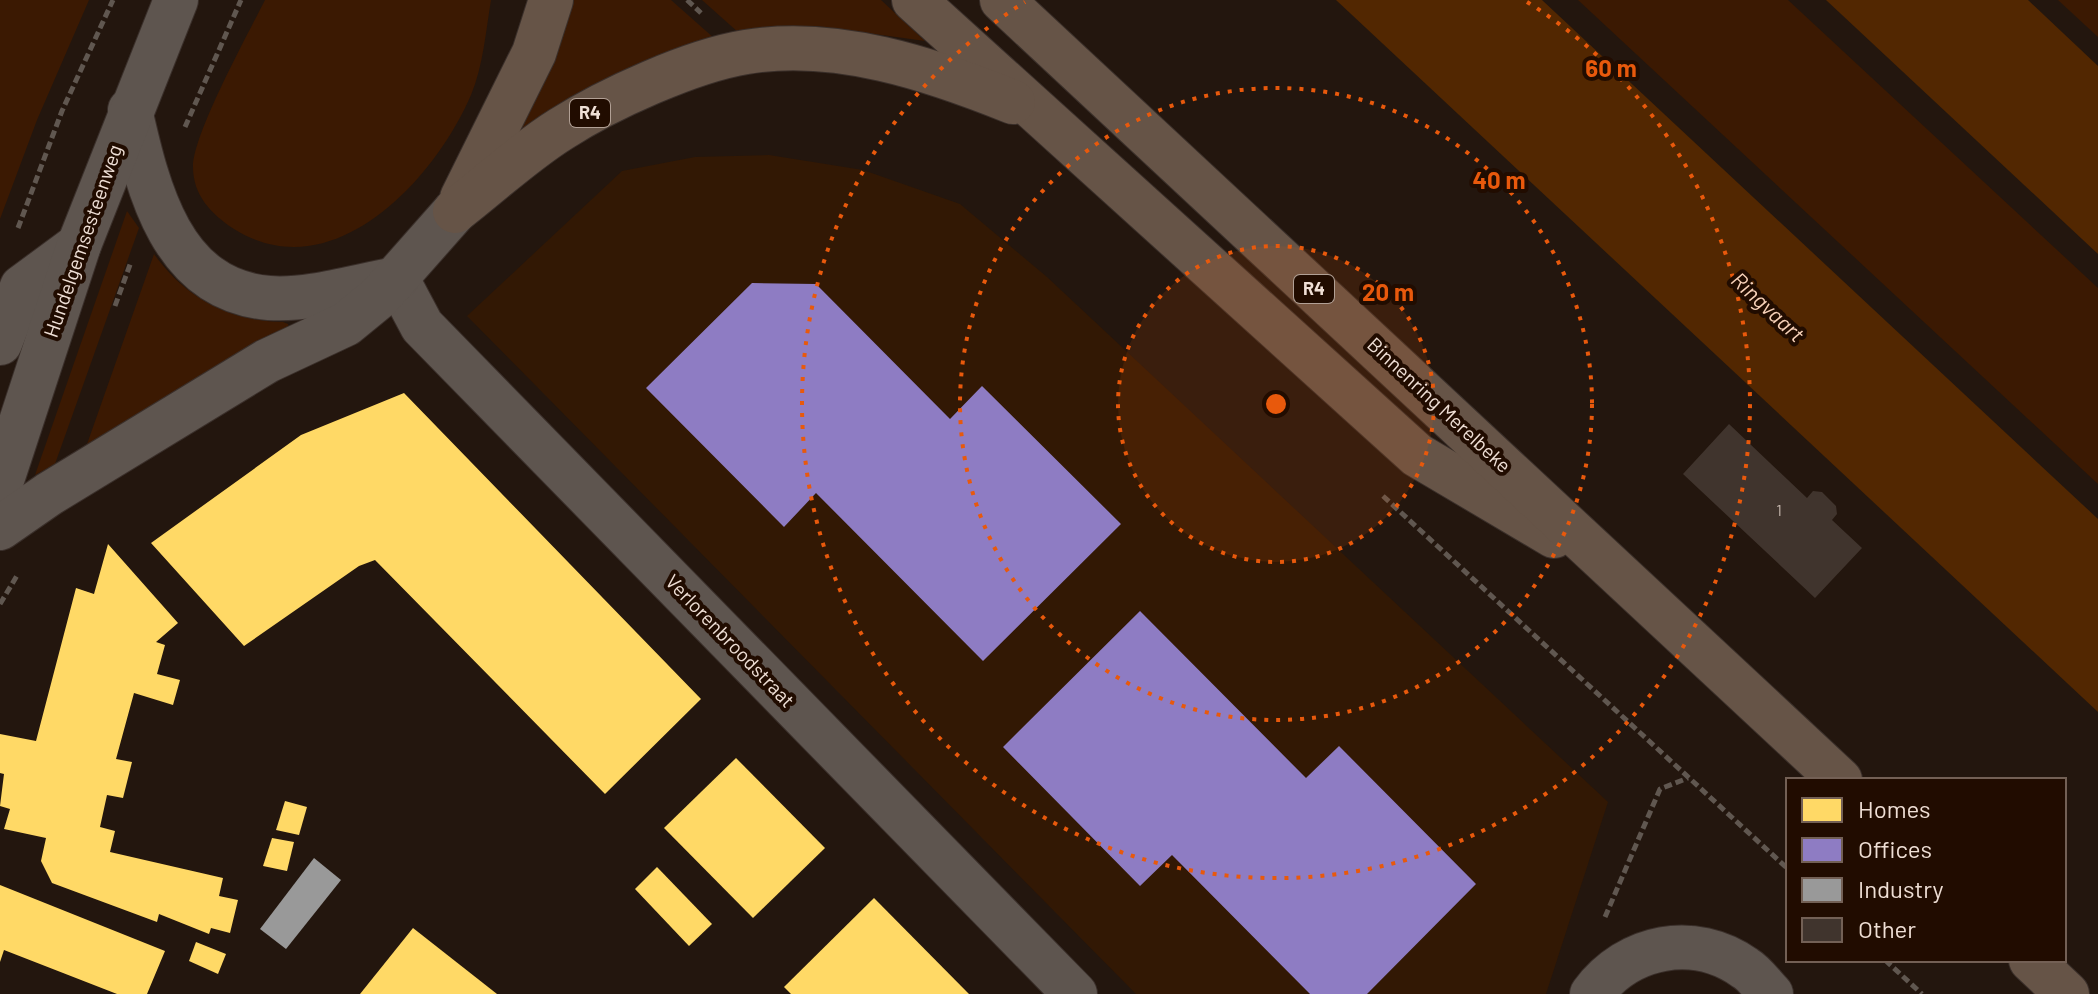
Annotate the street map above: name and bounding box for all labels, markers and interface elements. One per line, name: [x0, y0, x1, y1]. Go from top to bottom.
text: 60 m: [1585, 53, 1637, 82]
road number: R4: [570, 99, 610, 127]
street label: Hundelgemsesteenweg: [38, 141, 126, 340]
text: 40 m: [1472, 165, 1526, 194]
water label: Ringvaart: [1727, 266, 1811, 347]
road number: R4: [1294, 275, 1334, 303]
text: 20 m: [1362, 277, 1414, 306]
street label: Binnenring Merelbeke: [1363, 332, 1516, 477]
centre of rings: [1262, 390, 1290, 418]
house number: 1: [1776, 500, 1782, 519]
street label: Verlorenbroodstraat: [661, 569, 800, 712]
legend: [1786, 778, 2066, 962]
text: Homes: [1858, 794, 1931, 823]
text: Offices: [1858, 834, 1932, 863]
text: Industry: [1858, 874, 1944, 903]
text: Other: [1858, 914, 1916, 943]

